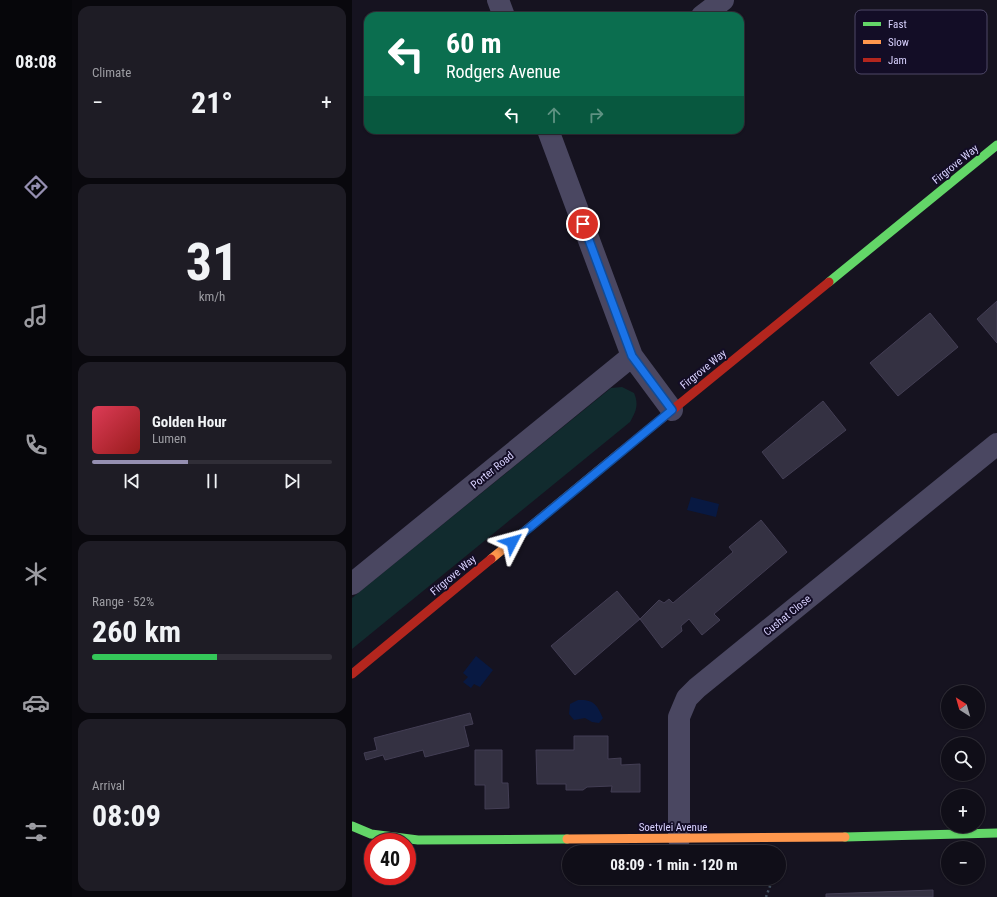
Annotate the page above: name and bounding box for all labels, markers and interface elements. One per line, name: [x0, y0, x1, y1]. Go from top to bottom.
legend: [855, 10, 987, 74]
text: Fast: [888, 18, 907, 31]
text: 60 m: [446, 27, 502, 60]
icon: left: [380, 28, 432, 80]
text: Slow: [888, 36, 909, 49]
text: 08:08: [15, 51, 57, 72]
text: Jam: [888, 54, 907, 67]
text: Rodgers Avenue: [446, 61, 560, 82]
text: Climate: [92, 65, 131, 80]
text: 21°: [191, 85, 233, 120]
text: −: [92, 90, 103, 115]
text: +: [321, 90, 332, 115]
icon: left: [501, 104, 523, 126]
icon: ahead: [543, 104, 565, 126]
icon: right: [585, 104, 607, 126]
street label: Firgrove Way: [930, 142, 981, 187]
icon: directions: [22, 173, 50, 201]
pin: [566, 207, 600, 241]
icon: arrive: [572, 213, 594, 235]
text: 31: [186, 232, 238, 293]
text: km/h: [199, 289, 225, 304]
icon: music: [22, 302, 50, 330]
street label: Firgrove Way: [678, 347, 729, 392]
text: Golden Hour: [152, 413, 227, 431]
icon: phone: [22, 431, 50, 459]
text: Lumen: [152, 431, 186, 446]
street label: Porter Road: [468, 449, 516, 492]
icon: previous: [121, 470, 143, 492]
icon: pause: [201, 470, 223, 492]
icon: next: [281, 470, 303, 492]
position arrow: [491, 521, 533, 563]
street label: Firgrove Way: [428, 552, 479, 598]
icon: climate: [22, 560, 50, 588]
street label: Cushat Close: [761, 592, 814, 638]
text: Range · 52%: [92, 594, 154, 609]
text: 260 km: [92, 614, 181, 649]
north arrow: [941, 685, 985, 729]
map controls: [941, 685, 985, 885]
icon: car: [22, 689, 50, 717]
button: search: [941, 737, 985, 781]
text: Arrival: [92, 778, 125, 793]
button: +: [941, 789, 985, 833]
text: 08:09: [92, 798, 161, 833]
icon: filters: [22, 818, 50, 846]
street label: Soetvlei Avenue: [639, 821, 707, 834]
speed limit sign: 40: [364, 833, 416, 885]
button: −: [941, 841, 985, 885]
text: 08:09 · 1 min · 120 m: [610, 856, 738, 874]

